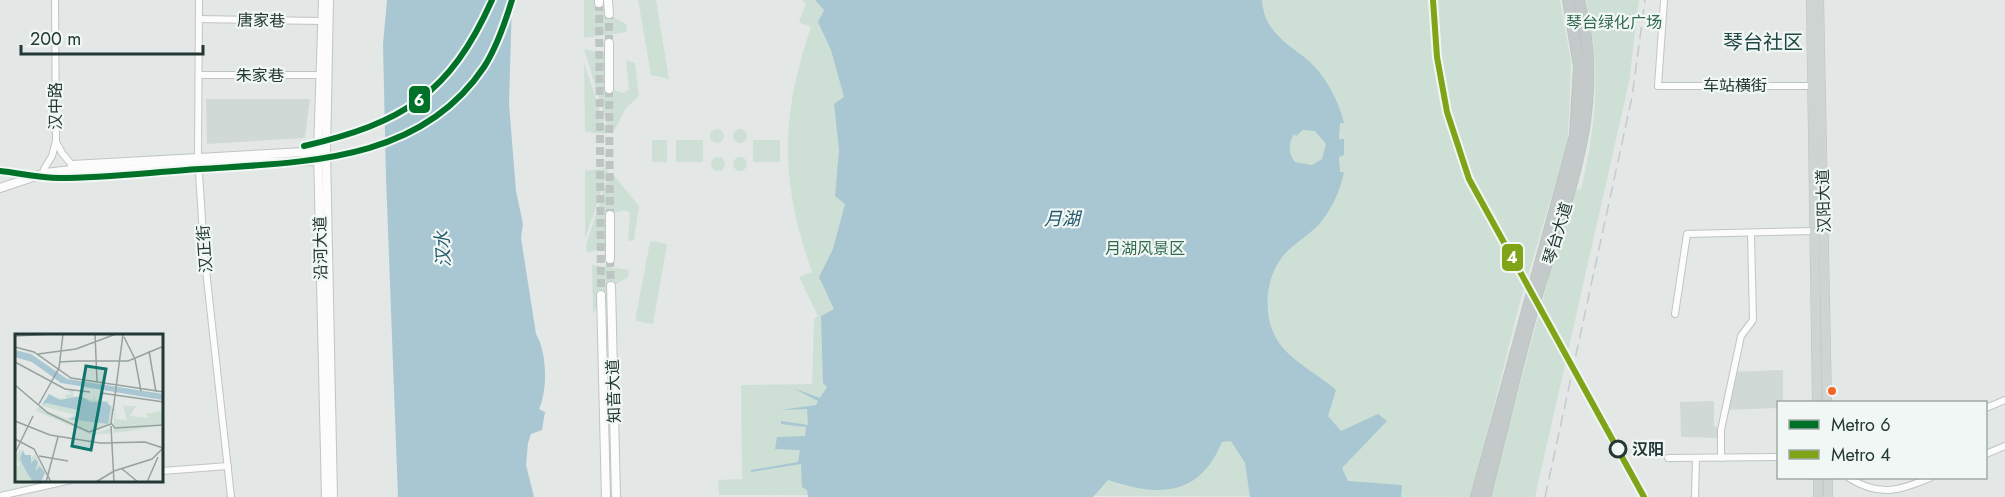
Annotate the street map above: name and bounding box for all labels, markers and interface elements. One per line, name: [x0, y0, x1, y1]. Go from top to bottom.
street label: 唐家巷: [237, 9, 285, 32]
park label: 琴台绿化广场: [1566, 11, 1662, 34]
scale bar: [21, 18, 202, 56]
text: 200 m: [30, 26, 81, 52]
district label: 琴台社区: [1723, 28, 1803, 57]
street label: 朱家巷: [236, 64, 284, 87]
street label: 车站横街: [1703, 74, 1767, 97]
street label: 汉中路: [44, 82, 67, 130]
line badge: 6: [408, 85, 431, 114]
text: 6: [414, 89, 424, 112]
street label: 汉阳大道: [1811, 169, 1836, 233]
street label: 琴台大道: [1537, 199, 1578, 267]
water label: 月湖: [1044, 206, 1083, 232]
street label: 沿河大道: [308, 216, 333, 280]
street label: 汉正街: [191, 224, 218, 274]
water label: 汉水: [429, 229, 457, 268]
park label: 月湖风景区: [1105, 237, 1185, 260]
line badge: 4: [1501, 243, 1524, 272]
text: 4: [1506, 246, 1518, 269]
inset map: [15, 334, 164, 482]
street label: 知音大道: [601, 359, 626, 423]
unlabelled marker: [1826, 385, 1838, 397]
legend: [1777, 401, 1987, 479]
text: Metro 6: [1831, 412, 1891, 438]
place label: 汉阳: [1632, 438, 1664, 461]
marker: 汉阳: [1609, 440, 1627, 458]
text: Metro 4: [1831, 442, 1891, 468]

